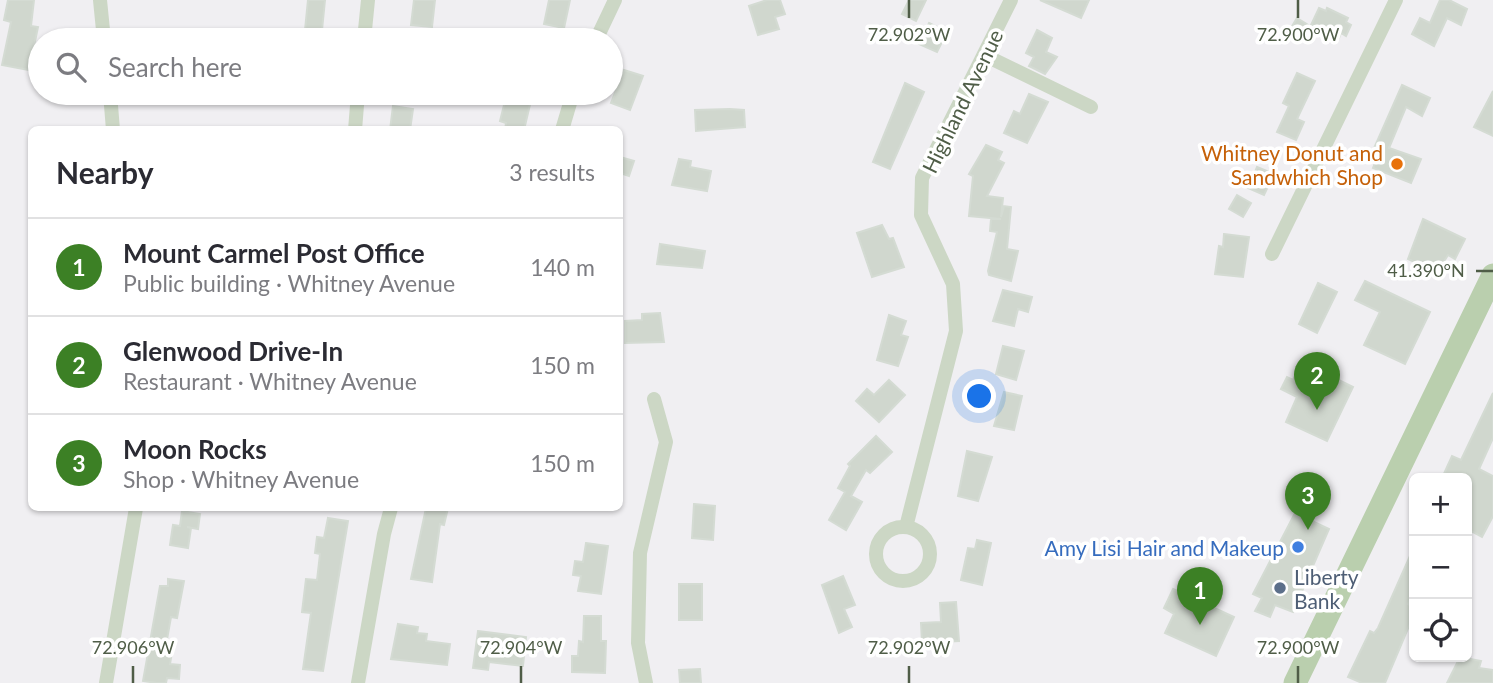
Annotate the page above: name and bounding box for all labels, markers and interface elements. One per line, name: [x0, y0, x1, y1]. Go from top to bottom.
text: 72.902°W: [868, 23, 951, 45]
text: 72.900°W: [1257, 23, 1340, 45]
street label: Highland Avenue: [916, 25, 1008, 177]
search box: [28, 28, 623, 105]
icon: search: [52, 48, 90, 86]
text: Search here: [108, 51, 242, 83]
place label: Whitney Donut and Sandwhich Shop: [1201, 140, 1383, 189]
text: Nearby: [56, 154, 154, 190]
marker: Whitney Donut and Sandwhich Shop: [1389, 156, 1405, 172]
text: 3 results: [509, 158, 595, 186]
text: Mount Carmel Post Office: [123, 237, 425, 269]
text: 1: [72, 253, 86, 281]
text: 140 m: [530, 253, 595, 281]
text: 41.390°N: [1387, 259, 1465, 281]
text: Public building · Whitney Avenue: [123, 269, 455, 297]
text: Glenwood Drive-In: [123, 335, 343, 367]
text: 2: [72, 351, 86, 379]
text: 150 m: [530, 351, 595, 379]
pin: 2: [1294, 352, 1340, 410]
text: Restaurant · Whitney Avenue: [123, 367, 417, 395]
your location: [962, 379, 996, 413]
text: Moon Rocks: [123, 433, 267, 465]
text: 3: [72, 449, 86, 477]
text: 150 m: [530, 449, 595, 477]
text: Shop · Whitney Avenue: [123, 465, 359, 493]
pin: 3: [1285, 472, 1331, 530]
map controls: [1409, 473, 1472, 662]
button: +: [1409, 473, 1472, 536]
place label: Amy Lisi Hair and Makeup: [1044, 535, 1284, 560]
button: −: [1409, 536, 1472, 599]
marker: Amy Lisi Hair and Makeup: [1290, 539, 1306, 555]
place label: Liberty Bank: [1294, 564, 1359, 613]
pin: 1: [1177, 567, 1223, 625]
marker: Liberty Bank: [1272, 580, 1288, 596]
button: locate: [1409, 599, 1472, 662]
text: 72.906°W: [92, 636, 175, 658]
text: 72.904°W: [480, 636, 563, 658]
text: 72.902°W: [868, 636, 951, 658]
text: 72.900°W: [1257, 636, 1340, 658]

